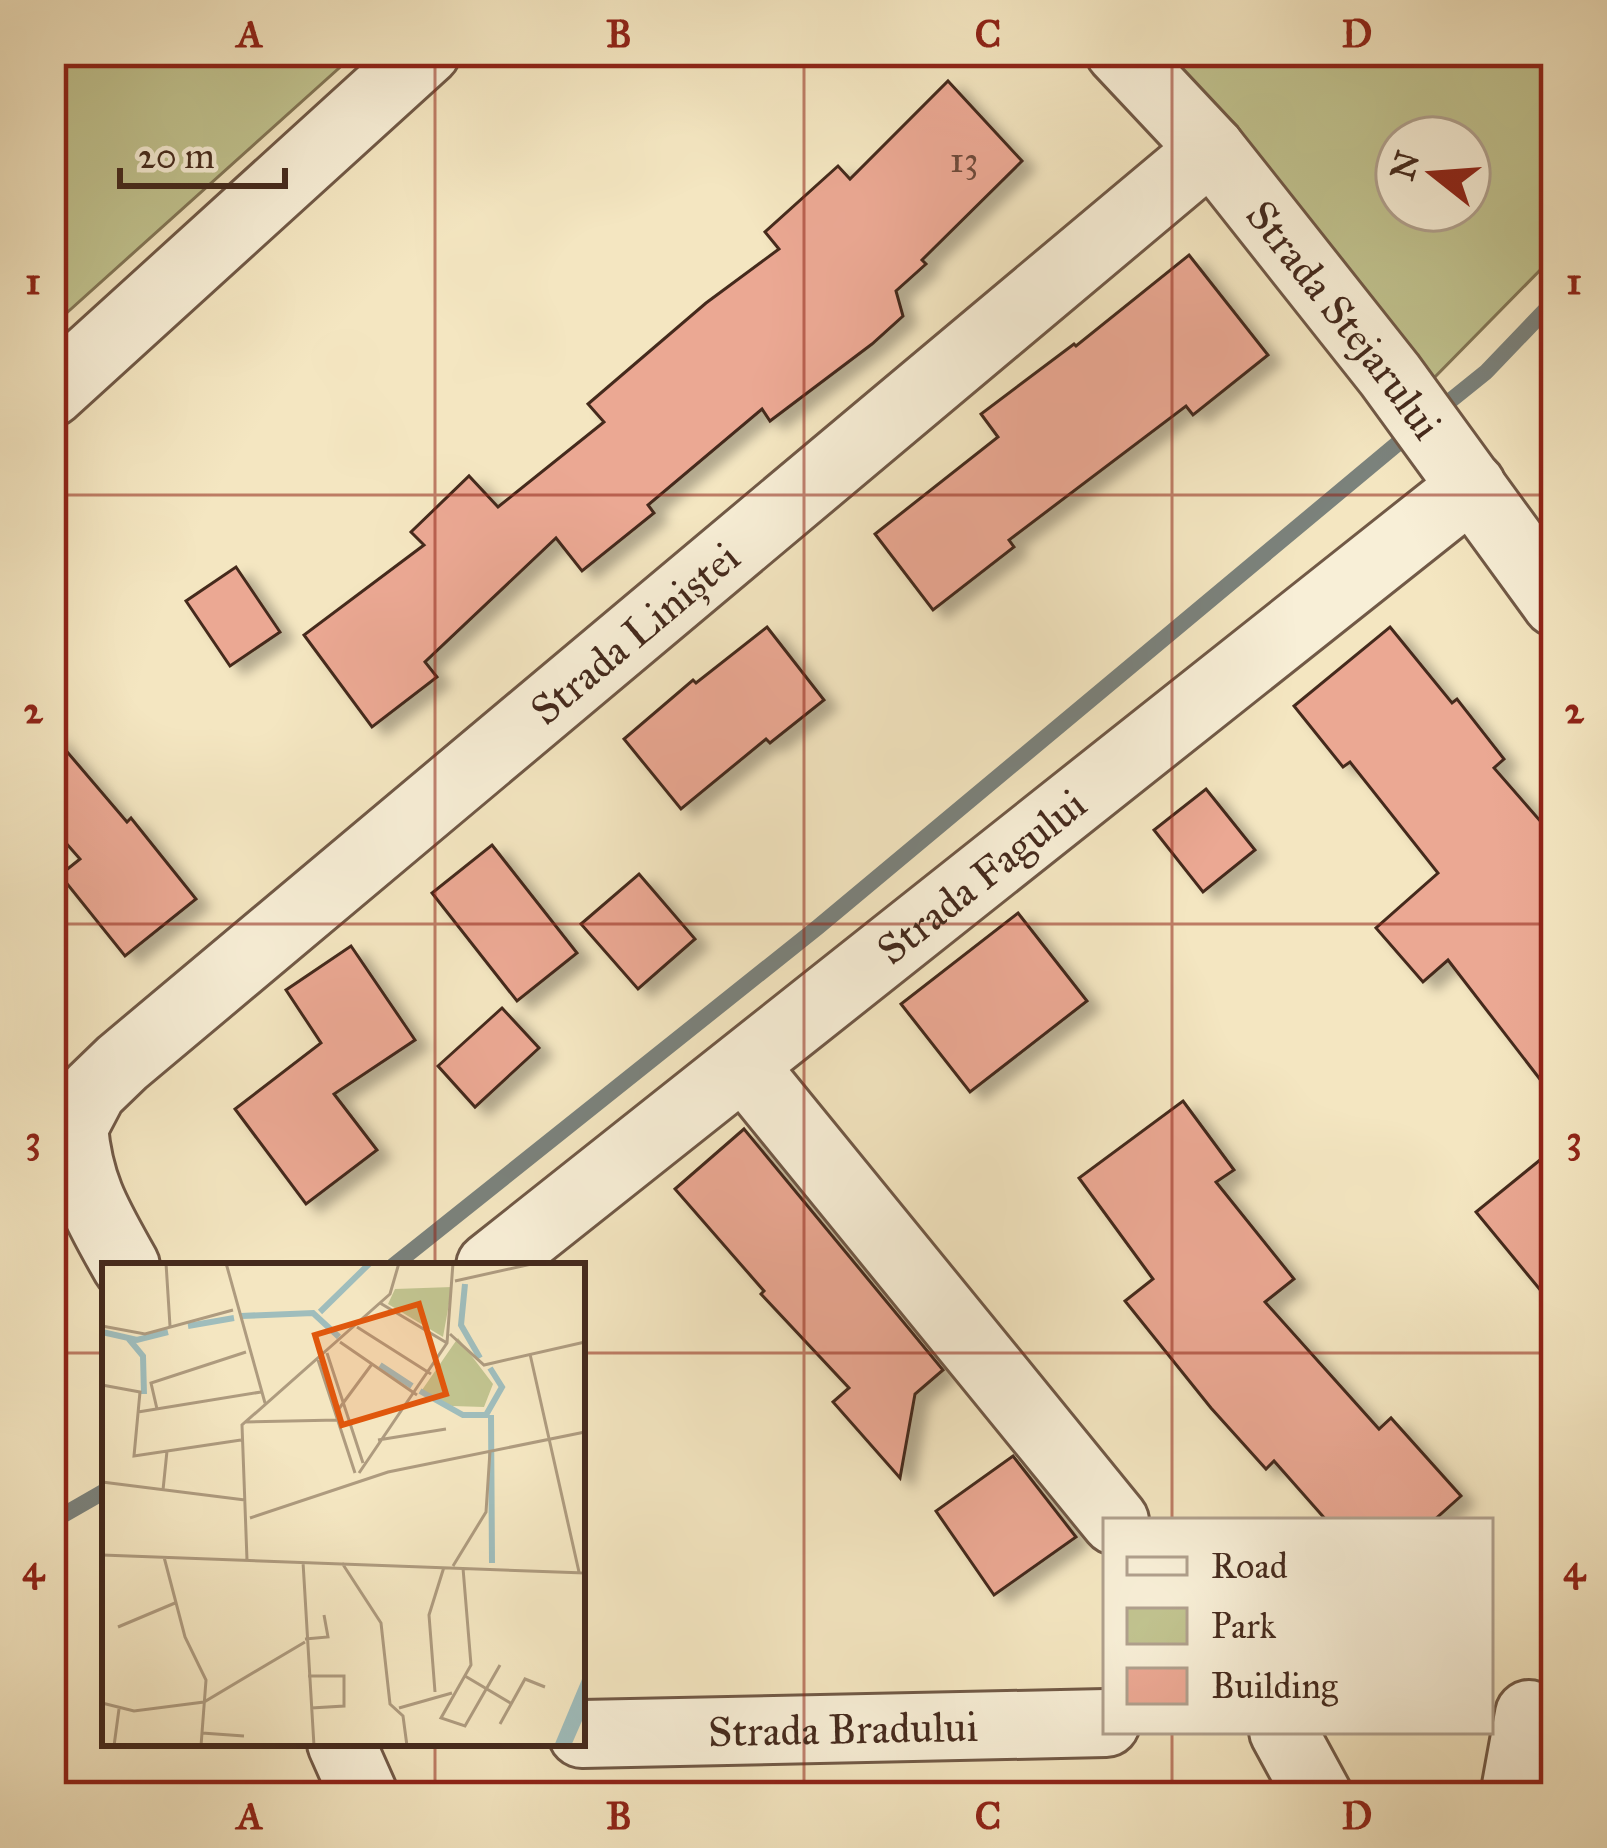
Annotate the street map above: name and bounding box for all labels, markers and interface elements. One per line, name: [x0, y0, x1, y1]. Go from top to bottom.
text: A: [235, 10, 264, 58]
text: B: [606, 10, 632, 58]
text: C: [975, 10, 1001, 58]
text: D: [1342, 10, 1372, 58]
scale bar: [120, 114, 285, 188]
north arrow: [1373, 114, 1493, 234]
text: 20 m: [138, 134, 215, 178]
house number: 13: [950, 138, 978, 182]
text: N: [1382, 146, 1428, 185]
street label: Strada Stejarului: [1235, 190, 1453, 449]
text: 1: [25, 257, 41, 305]
text: 1: [1566, 257, 1582, 305]
street label: Strada Liniștei: [520, 531, 750, 736]
text: 2: [23, 686, 43, 734]
text: 2: [1564, 686, 1584, 734]
street label: Strada Fagului: [867, 778, 1096, 976]
text: 3: [25, 1115, 41, 1163]
text: 3: [1566, 1115, 1582, 1163]
inset map: [102, 1263, 585, 1746]
legend: [1103, 1518, 1493, 1734]
text: 4: [22, 1544, 46, 1592]
text: Road: [1211, 1544, 1288, 1588]
text: 4: [1563, 1544, 1587, 1592]
text: Park: [1211, 1604, 1276, 1648]
text: Building: [1211, 1664, 1338, 1708]
street label: Strada Bradului: [707, 1701, 979, 1758]
text: A: [235, 1792, 264, 1840]
text: B: [606, 1792, 632, 1840]
text: C: [975, 1792, 1001, 1840]
text: D: [1342, 1792, 1372, 1840]

